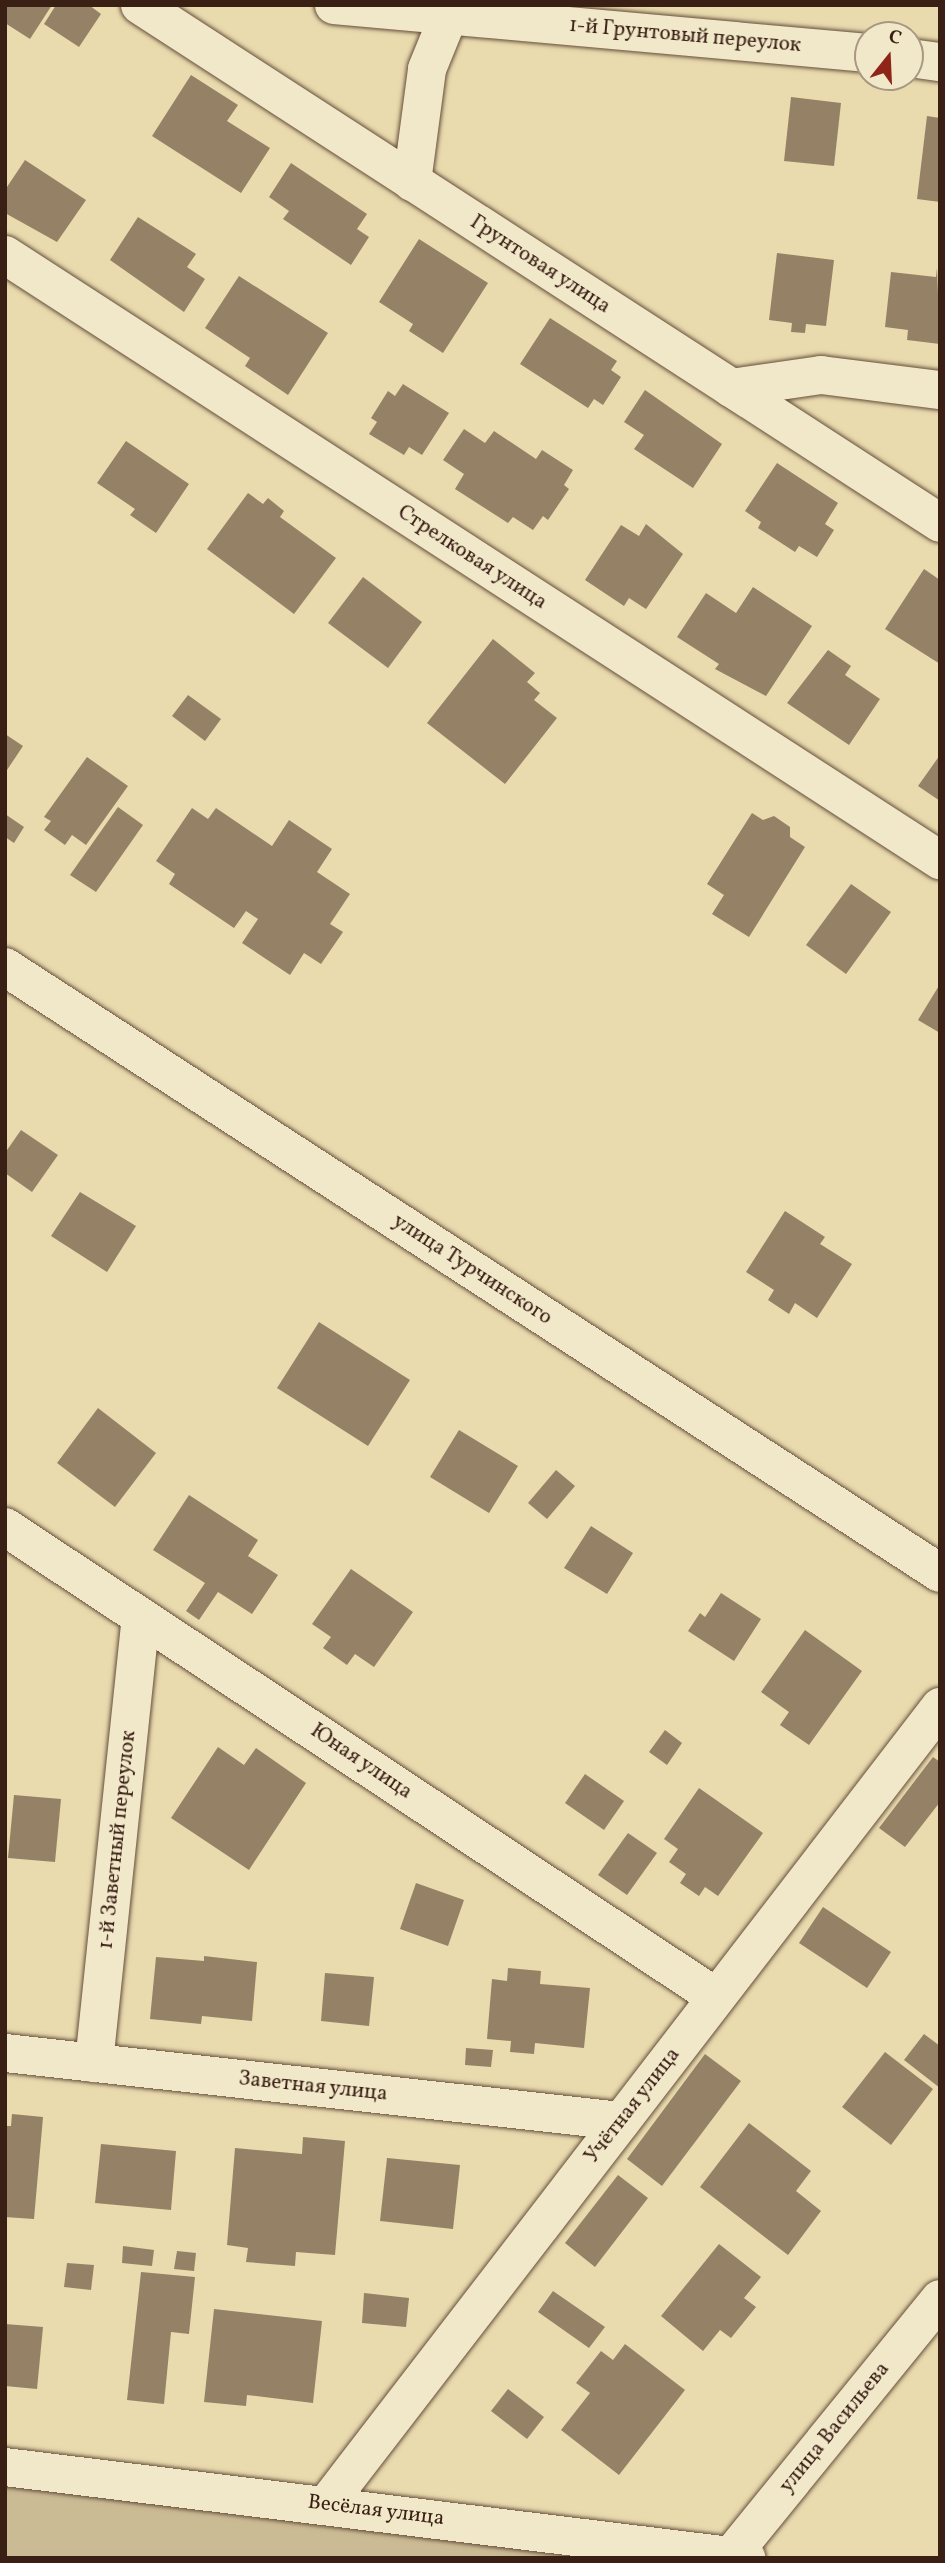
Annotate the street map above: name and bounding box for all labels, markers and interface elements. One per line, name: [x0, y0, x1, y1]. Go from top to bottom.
street label: 1-й Грунтовый переулок: [568, 13, 802, 59]
north arrow: [854, 21, 924, 91]
text: С: [885, 24, 905, 52]
street label: Грунтовая улица: [465, 210, 615, 320]
street label: Стрелковая улица: [392, 500, 552, 616]
street label: улица Турчинского: [387, 1209, 557, 1331]
street label: Юная улица: [305, 1719, 417, 1805]
street label: 1-й Заветный переулок: [94, 1729, 142, 1951]
street label: Учётная улица: [580, 2043, 686, 2169]
street label: Заветная улица: [237, 2067, 389, 2107]
street label: улица Васильева: [775, 2357, 895, 2499]
street label: Весёлая улица: [306, 2490, 446, 2532]

